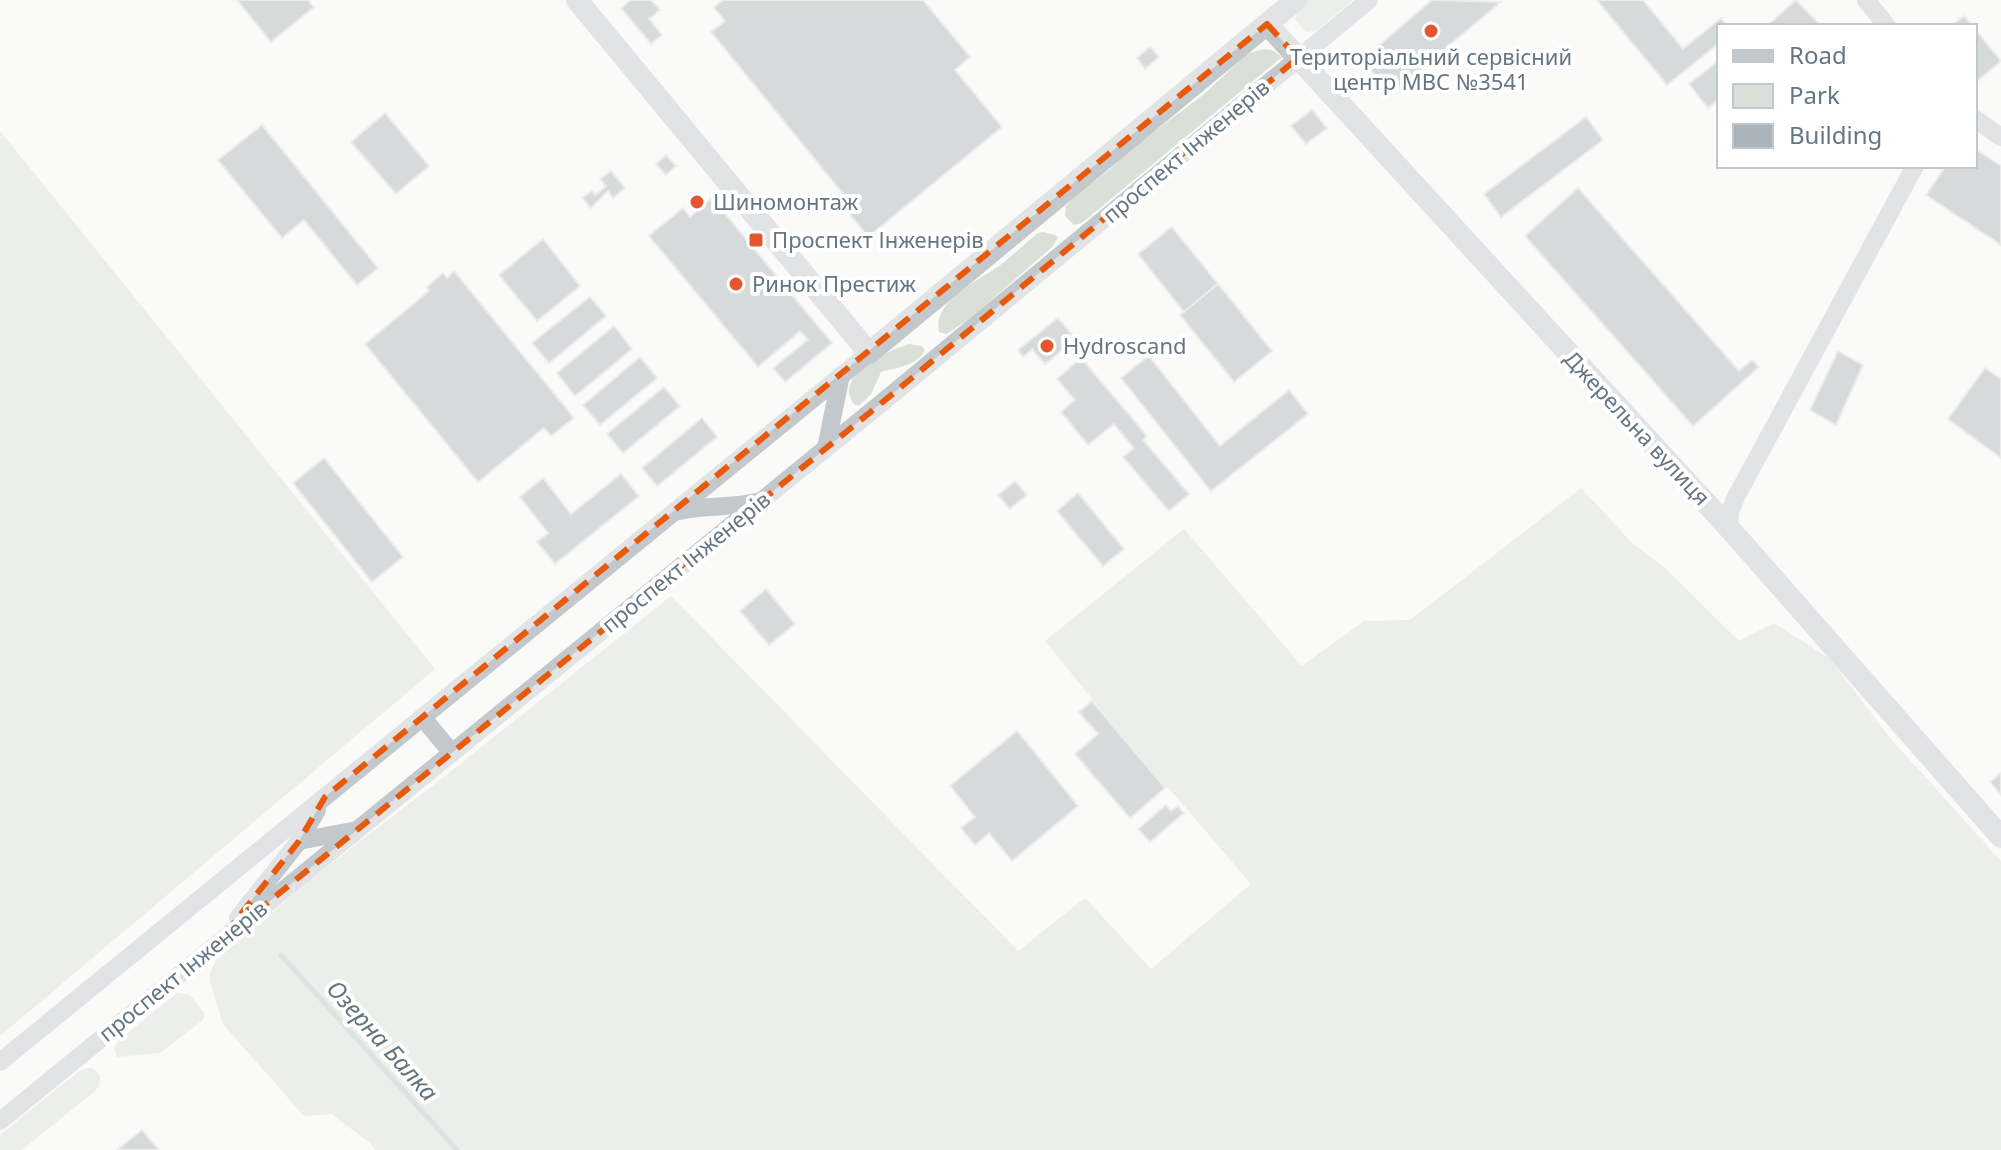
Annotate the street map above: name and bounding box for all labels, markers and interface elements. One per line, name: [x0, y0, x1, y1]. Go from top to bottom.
marker: Територіальний сервісний центр МВС №3541: [1422, 22, 1440, 40]
legend: [1717, 24, 1977, 168]
text: Road: [1789, 38, 1847, 71]
place label: Територіальний сервісний центр МВС №3541: [1290, 41, 1572, 96]
street label: проспект Інженерів: [1096, 72, 1275, 229]
text: Park: [1789, 78, 1840, 111]
text: Building: [1789, 118, 1882, 151]
place label: Шиномонтаж: [713, 186, 859, 216]
marker: Шиномонтаж: [688, 193, 706, 211]
place label: Проспект Інженерів: [772, 224, 984, 254]
marker: Проспект Інженерів: [747, 231, 765, 249]
place label: Ринок Престиж: [752, 268, 916, 298]
marker: Ринок Престиж: [727, 275, 745, 293]
place label: Hydroscand: [1063, 330, 1187, 360]
marker: Hydroscand: [1038, 337, 1056, 355]
street label: Джерельна вулиця: [1558, 343, 1717, 511]
street label: проспект Інженерів: [595, 484, 776, 639]
street label: проспект Інженерів: [92, 893, 273, 1048]
water label: Озерна Балка: [320, 972, 447, 1108]

